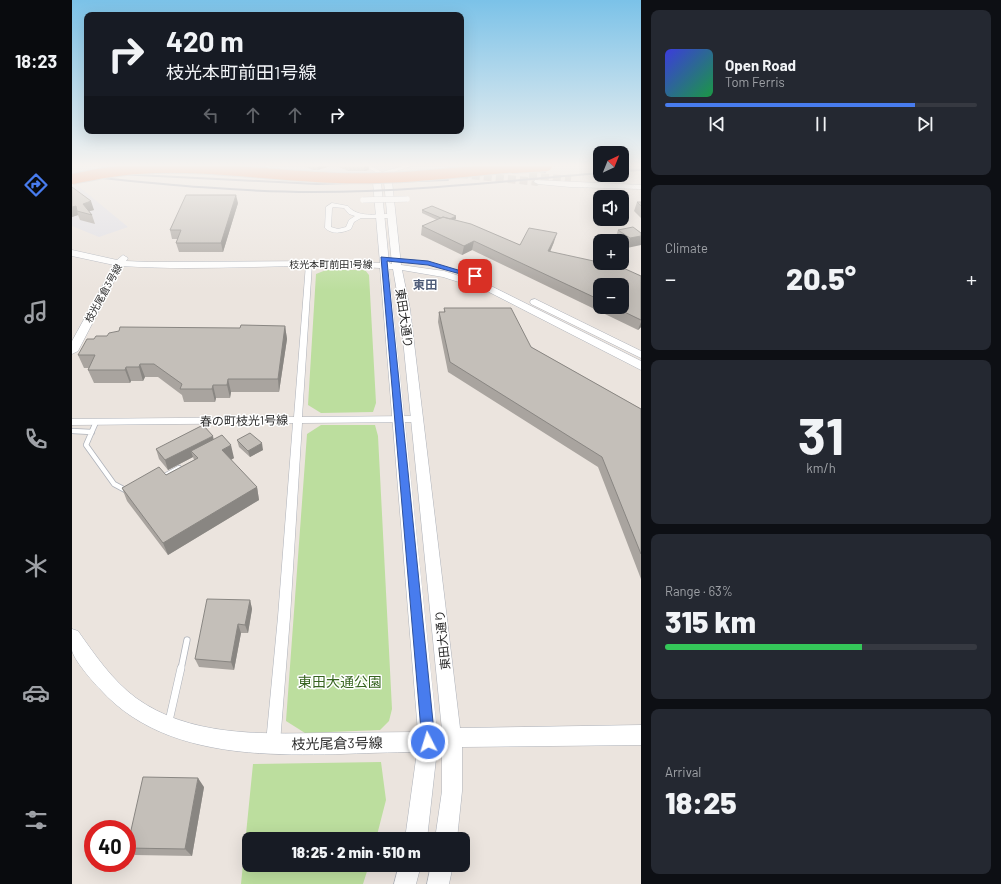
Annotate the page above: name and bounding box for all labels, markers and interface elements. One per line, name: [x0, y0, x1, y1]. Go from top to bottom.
text: 420 m: [166, 24, 244, 58]
icon: right: [100, 28, 152, 80]
text: 18:23: [15, 50, 57, 72]
text: Open Road: [725, 56, 796, 74]
text: 枝光本町前田1号線: [166, 61, 316, 83]
text: Tom Ferris: [725, 74, 785, 90]
icon: left: [200, 104, 222, 126]
icon: ahead: [242, 104, 264, 126]
icon: ahead: [284, 104, 306, 126]
icon: right: [326, 104, 348, 126]
icon: previous: [706, 113, 728, 135]
icon: pause: [810, 113, 832, 135]
icon: next: [914, 113, 936, 135]
north arrow: [593, 146, 629, 182]
map controls: [593, 146, 629, 314]
icon: directions: [22, 171, 50, 199]
button: sound: [593, 190, 629, 226]
button: +: [593, 234, 629, 270]
text: Climate: [665, 240, 708, 256]
street label: 枝光本町前田1号線: [289, 258, 373, 270]
pin: [458, 259, 492, 293]
text: 20.5°: [786, 260, 856, 296]
street label: 枝光尾倉3号線: [82, 262, 124, 324]
icon: arrive: [464, 265, 486, 287]
text: −: [665, 265, 676, 291]
text: +: [966, 265, 977, 291]
district label: 東田: [413, 277, 437, 291]
button: −: [593, 278, 629, 314]
street label: 東田大通り: [394, 287, 416, 349]
icon: music: [22, 298, 50, 326]
text: 31: [798, 403, 844, 465]
street label: 春の町枝光1号線: [200, 412, 288, 428]
icon: phone: [22, 425, 50, 453]
text: km/h: [806, 460, 836, 476]
icon: climate: [22, 552, 50, 580]
text: Range · 63%: [665, 583, 733, 599]
text: 315 km: [665, 603, 756, 639]
street label: 東田大通り: [432, 609, 452, 671]
park label: 東田大通公園: [298, 673, 382, 690]
icon: car: [22, 679, 50, 707]
position arrow: [407, 721, 449, 763]
street label: 枝光尾倉3号線: [291, 734, 383, 752]
text: Arrival: [665, 764, 701, 780]
text: 18:25: [665, 784, 737, 820]
icon: filters: [22, 806, 50, 834]
speed limit sign: 40: [84, 820, 136, 872]
text: 18:25 · 2 min · 510 m: [291, 843, 421, 861]

